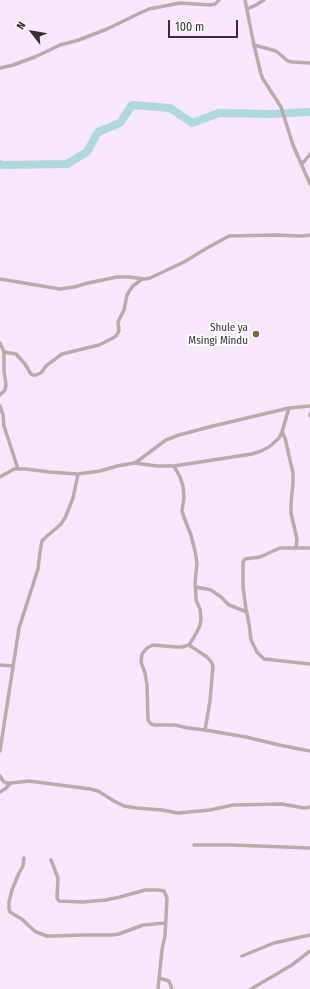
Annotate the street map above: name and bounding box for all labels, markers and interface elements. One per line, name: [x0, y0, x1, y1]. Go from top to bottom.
north arrow: [12, 12, 52, 52]
scale bar: [170, 12, 240, 38]
text: N: [14, 19, 29, 32]
text: 100 m: [175, 20, 204, 34]
place label: Shule ya Msingi Mindu: [188, 321, 248, 347]
marker: Shule ya Msingi Mindu: [251, 329, 261, 339]

